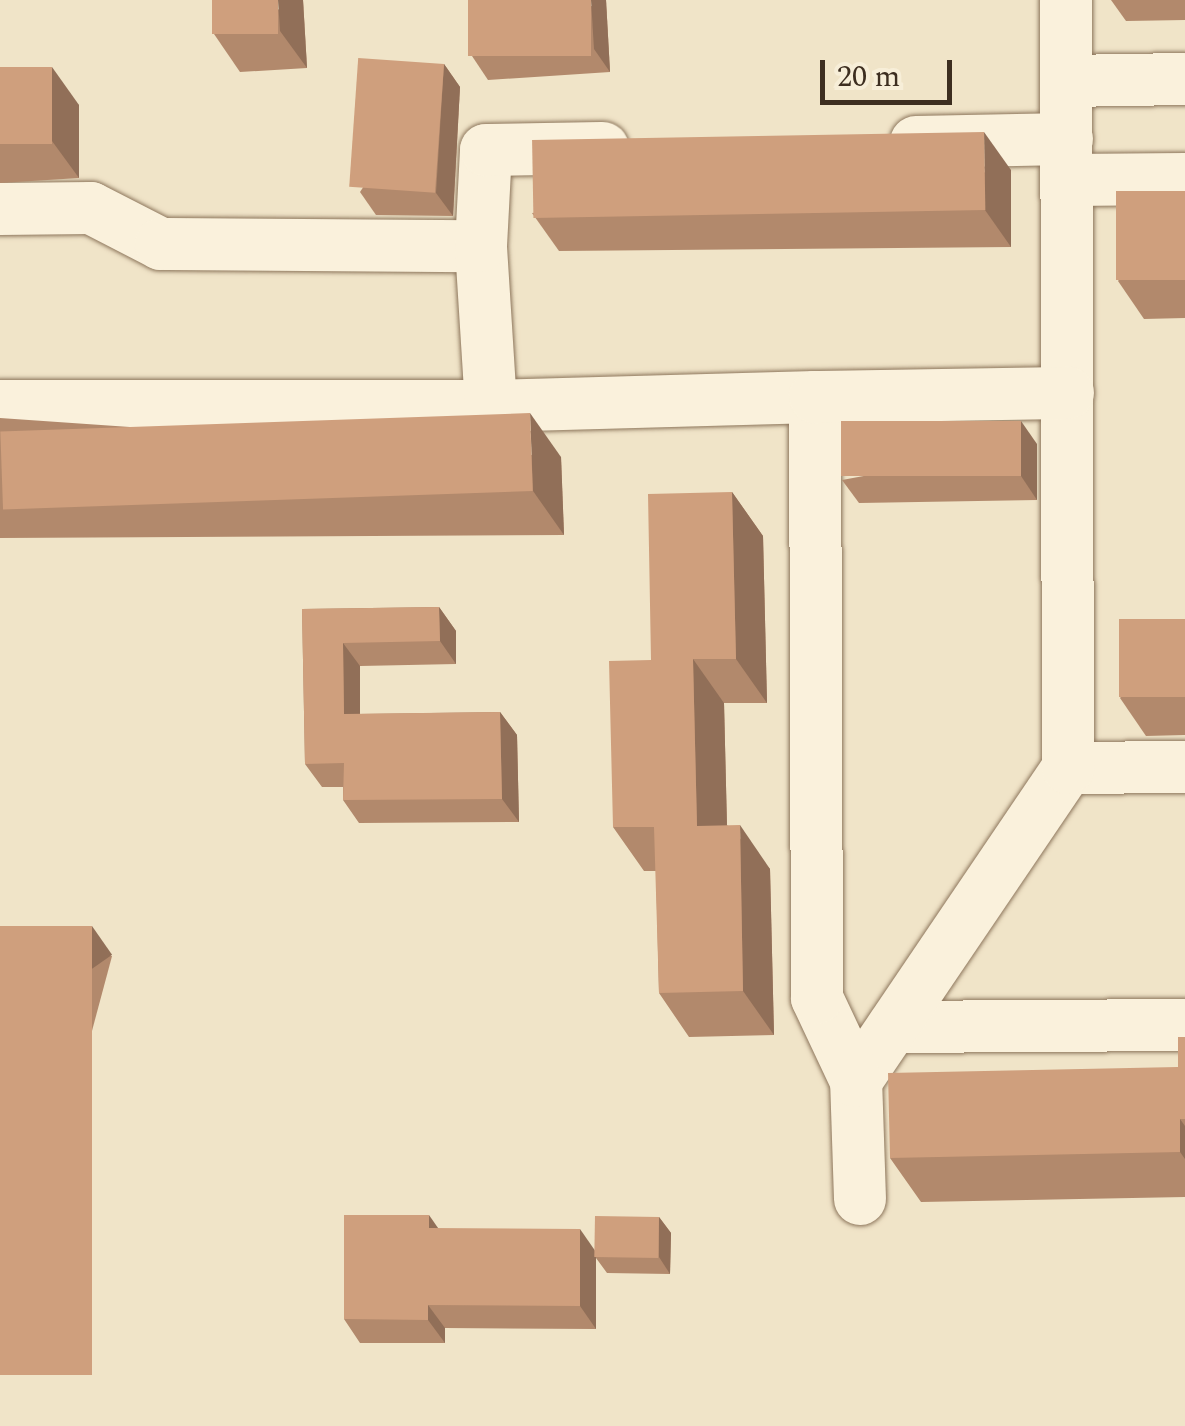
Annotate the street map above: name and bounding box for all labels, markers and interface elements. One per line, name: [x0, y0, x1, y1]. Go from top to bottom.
scale bar: [825, 40, 958, 102]
text: 20 m: [837, 54, 900, 100]

